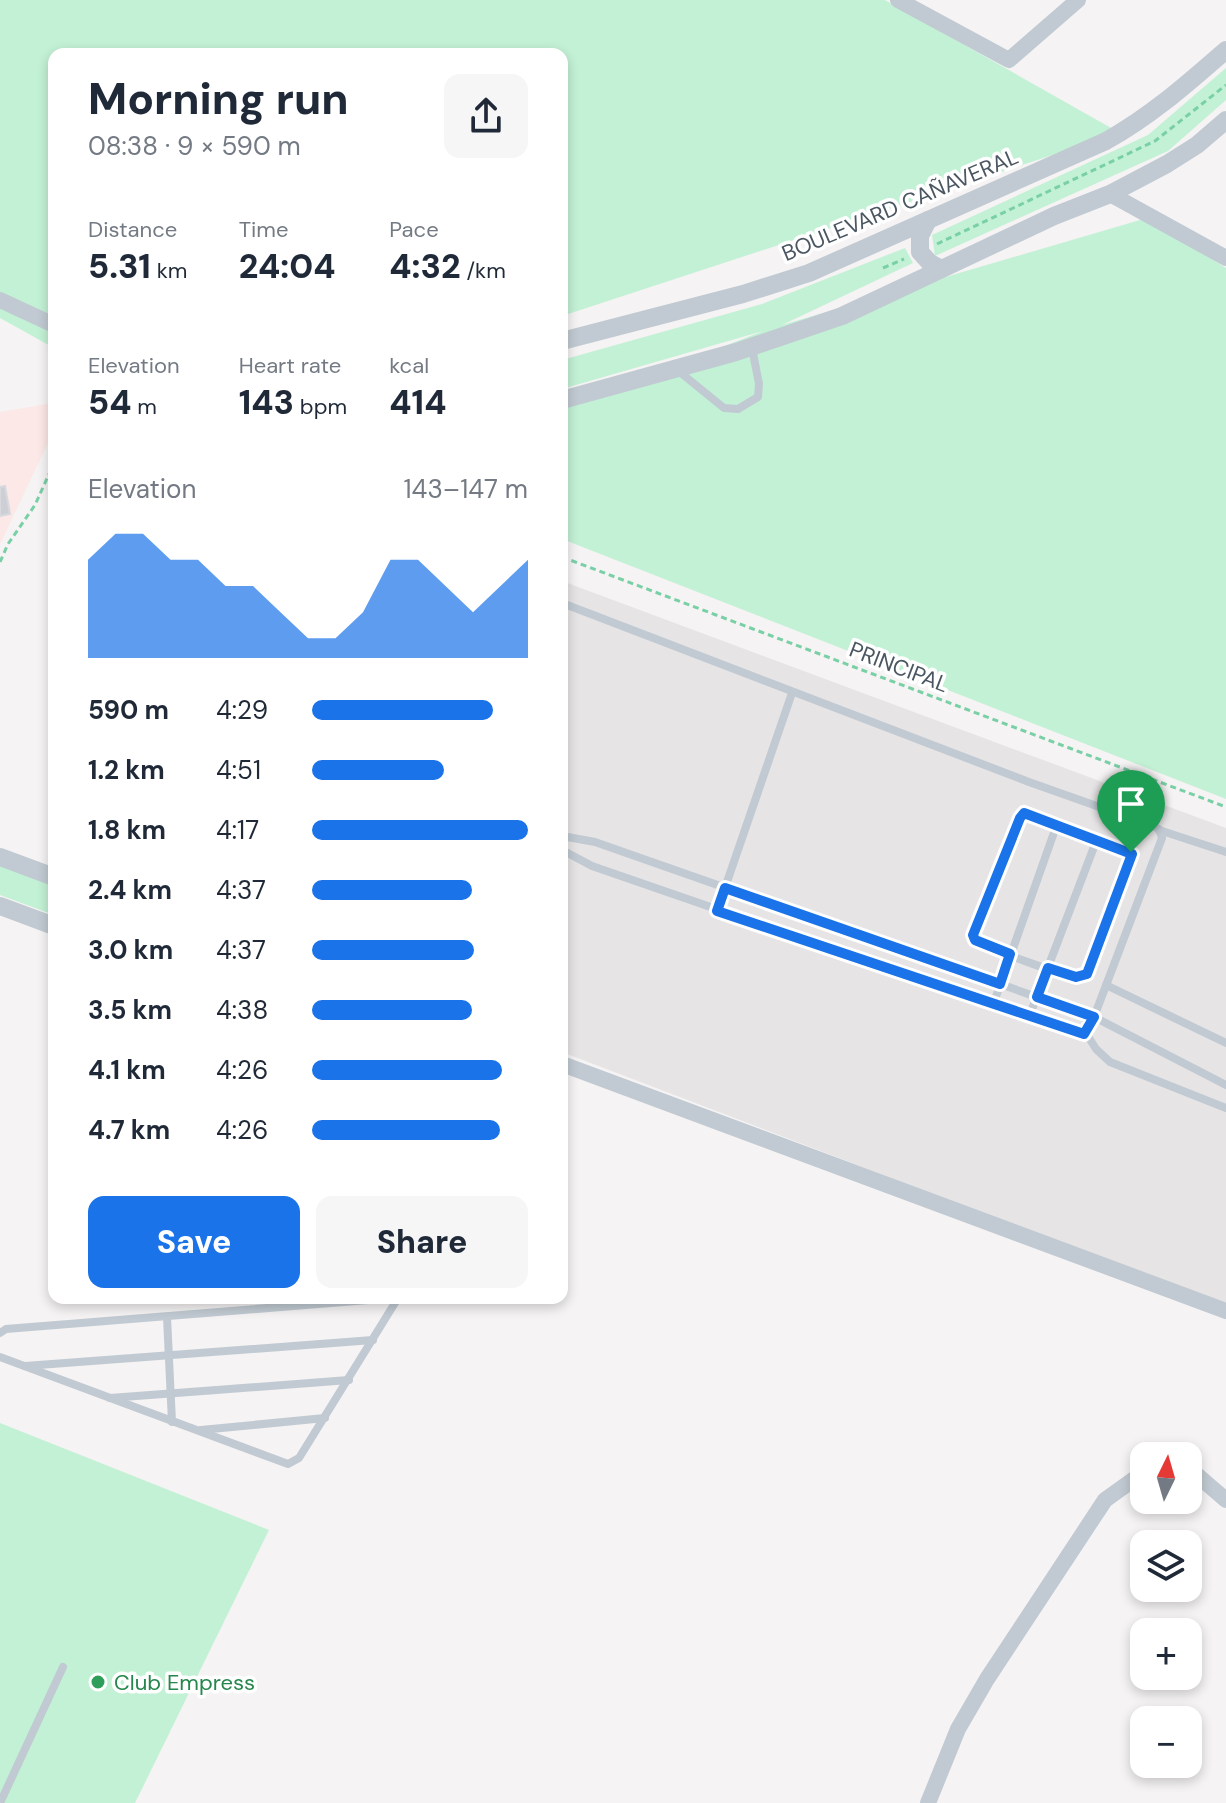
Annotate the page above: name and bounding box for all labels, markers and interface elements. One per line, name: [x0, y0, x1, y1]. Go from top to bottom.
text: Morning run: [88, 70, 349, 128]
button: share: [444, 74, 528, 158]
text: 08:38 · 9 × 590 m: [88, 129, 301, 163]
street label: BOULEVARD CAÑAVERAL: [777, 142, 1023, 268]
text: Distance: [88, 215, 177, 244]
text: Time: [239, 215, 288, 244]
text: Pace: [389, 215, 439, 244]
text: 5.31: [88, 244, 151, 289]
text: 24:04: [239, 244, 336, 289]
text: 4:32: [389, 244, 461, 289]
text: km: [151, 256, 187, 285]
text: /km: [461, 256, 506, 285]
text: Elevation: [88, 351, 180, 380]
text: Heart rate: [239, 351, 341, 380]
text: kcal: [389, 351, 429, 380]
text: 54: [88, 380, 131, 425]
text: 143: [239, 380, 294, 425]
text: 414: [389, 380, 446, 425]
text: m: [131, 392, 157, 421]
text: bpm: [294, 392, 347, 421]
text: Elevation: [88, 472, 196, 506]
text: 143–147 m: [403, 472, 528, 506]
street label: PRINCIPAL: [845, 635, 953, 699]
text: 590 m: [88, 693, 169, 727]
text: 4:29: [216, 693, 268, 727]
text: 1.2 km: [88, 753, 165, 787]
text: 4:51: [216, 753, 261, 787]
pin: [1097, 770, 1165, 852]
icon: arrive: [1109, 782, 1153, 826]
text: 1.8 km: [88, 813, 166, 847]
text: 4:17: [216, 813, 259, 847]
text: 2.4 km: [88, 873, 172, 907]
text: 4:37: [216, 873, 266, 907]
text: 3.0 km: [88, 933, 173, 967]
text: 4:37: [216, 933, 266, 967]
text: 3.5 km: [88, 993, 172, 1027]
text: 4:38: [216, 993, 268, 1027]
text: 4.1 km: [88, 1053, 166, 1087]
text: 4:26: [216, 1053, 268, 1087]
text: 4.7 km: [88, 1113, 170, 1147]
text: 4:26: [216, 1113, 268, 1147]
button: Save: [88, 1196, 300, 1288]
button: Share: [316, 1196, 528, 1288]
north arrow: [1130, 1442, 1202, 1514]
map controls: [1130, 1442, 1202, 1778]
button: layers: [1130, 1530, 1202, 1602]
button: +: [1130, 1618, 1202, 1690]
place label: Club Empress: [114, 1668, 255, 1697]
marker: Club Empress: [89, 1673, 107, 1691]
button: −: [1130, 1706, 1202, 1778]

